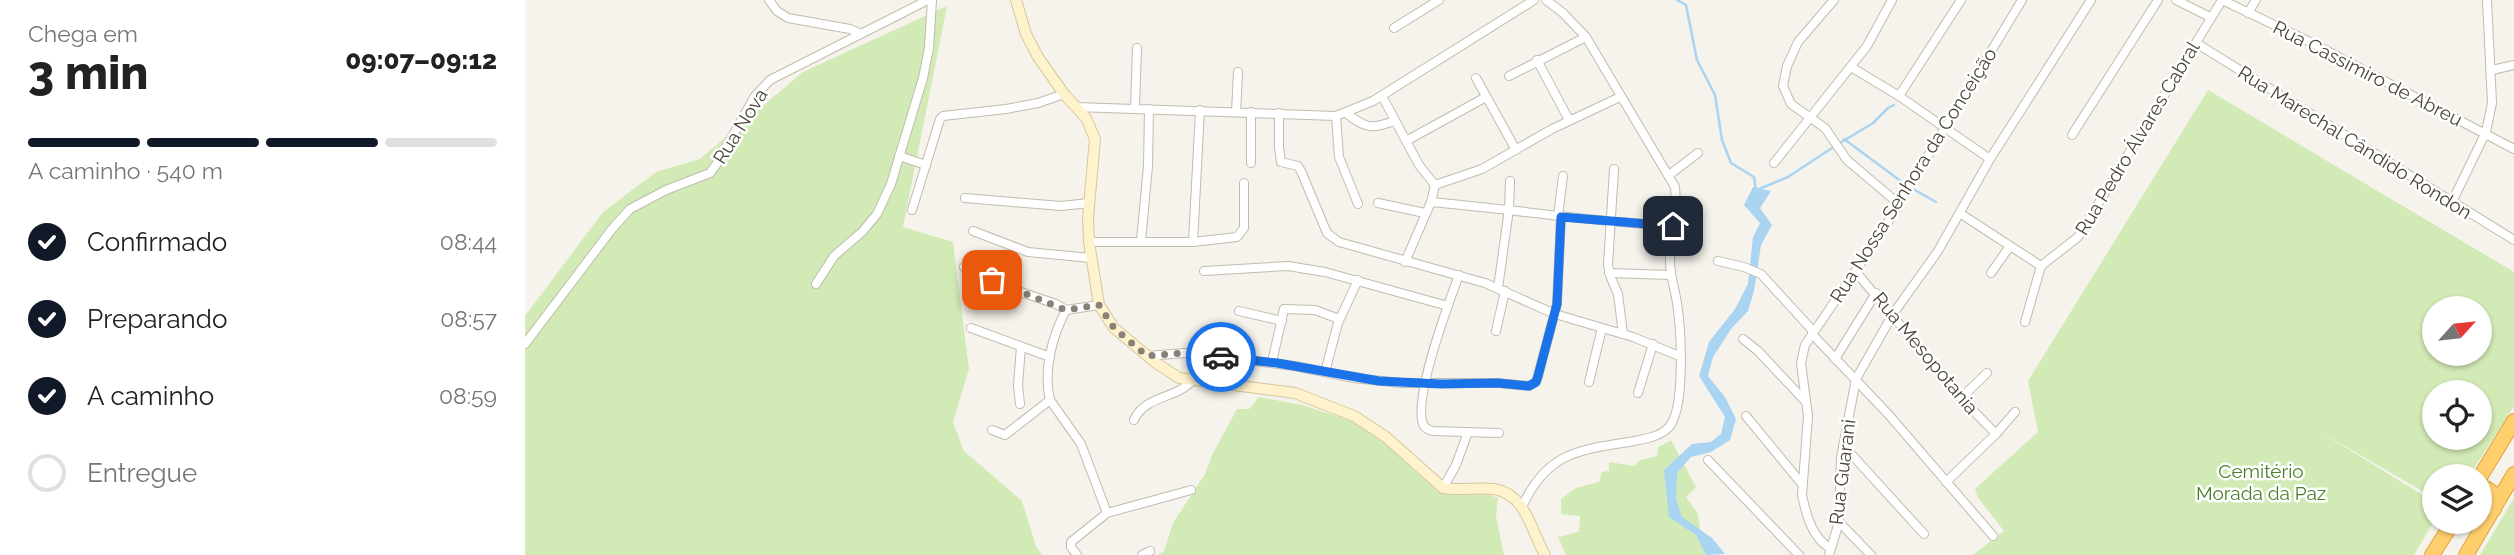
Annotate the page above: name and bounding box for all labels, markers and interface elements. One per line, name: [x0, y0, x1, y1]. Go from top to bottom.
street label: Rua Cassimiro de Abreu: [2270, 16, 2466, 130]
text: Chega em: [28, 20, 138, 47]
street label: Rua Pedro Álvares Cabral: [2070, 36, 2204, 239]
street label: Rua Nossa Senhora da Conceição: [1825, 44, 2001, 306]
text: 09:07–09:12: [345, 45, 497, 75]
text: 3 min: [28, 46, 148, 100]
street label: Rua Marechal Cândido Rondon: [2234, 61, 2476, 223]
street label: Rua Nova: [708, 84, 772, 168]
text: A caminho · 540 m: [28, 157, 223, 184]
pin: [1643, 196, 1703, 256]
icon: home: [1654, 207, 1692, 245]
icon: check: [28, 223, 66, 261]
text: Confirmado: [87, 227, 227, 257]
text: 08:44: [440, 228, 497, 255]
pin: [962, 250, 1022, 310]
icon: bag: [973, 261, 1011, 299]
street label: Rua Mesopotania: [1869, 288, 1983, 418]
north arrow: [2422, 296, 2492, 366]
map controls: [2422, 296, 2492, 534]
icon: check: [28, 300, 66, 338]
text: Preparando: [87, 304, 227, 334]
text: 08:57: [440, 305, 497, 332]
courier: [1186, 322, 1256, 392]
icon: car: [1202, 338, 1240, 376]
icon: check: [28, 377, 66, 415]
button: locate: [2422, 380, 2492, 450]
text: A caminho: [87, 381, 214, 411]
text: 08:59: [439, 382, 497, 409]
street label: Rua Guarani: [1825, 418, 1859, 526]
text: Entregue: [87, 458, 197, 488]
park label: Cemitério Morada da Paz: [2196, 460, 2326, 504]
button: layers: [2422, 464, 2492, 534]

